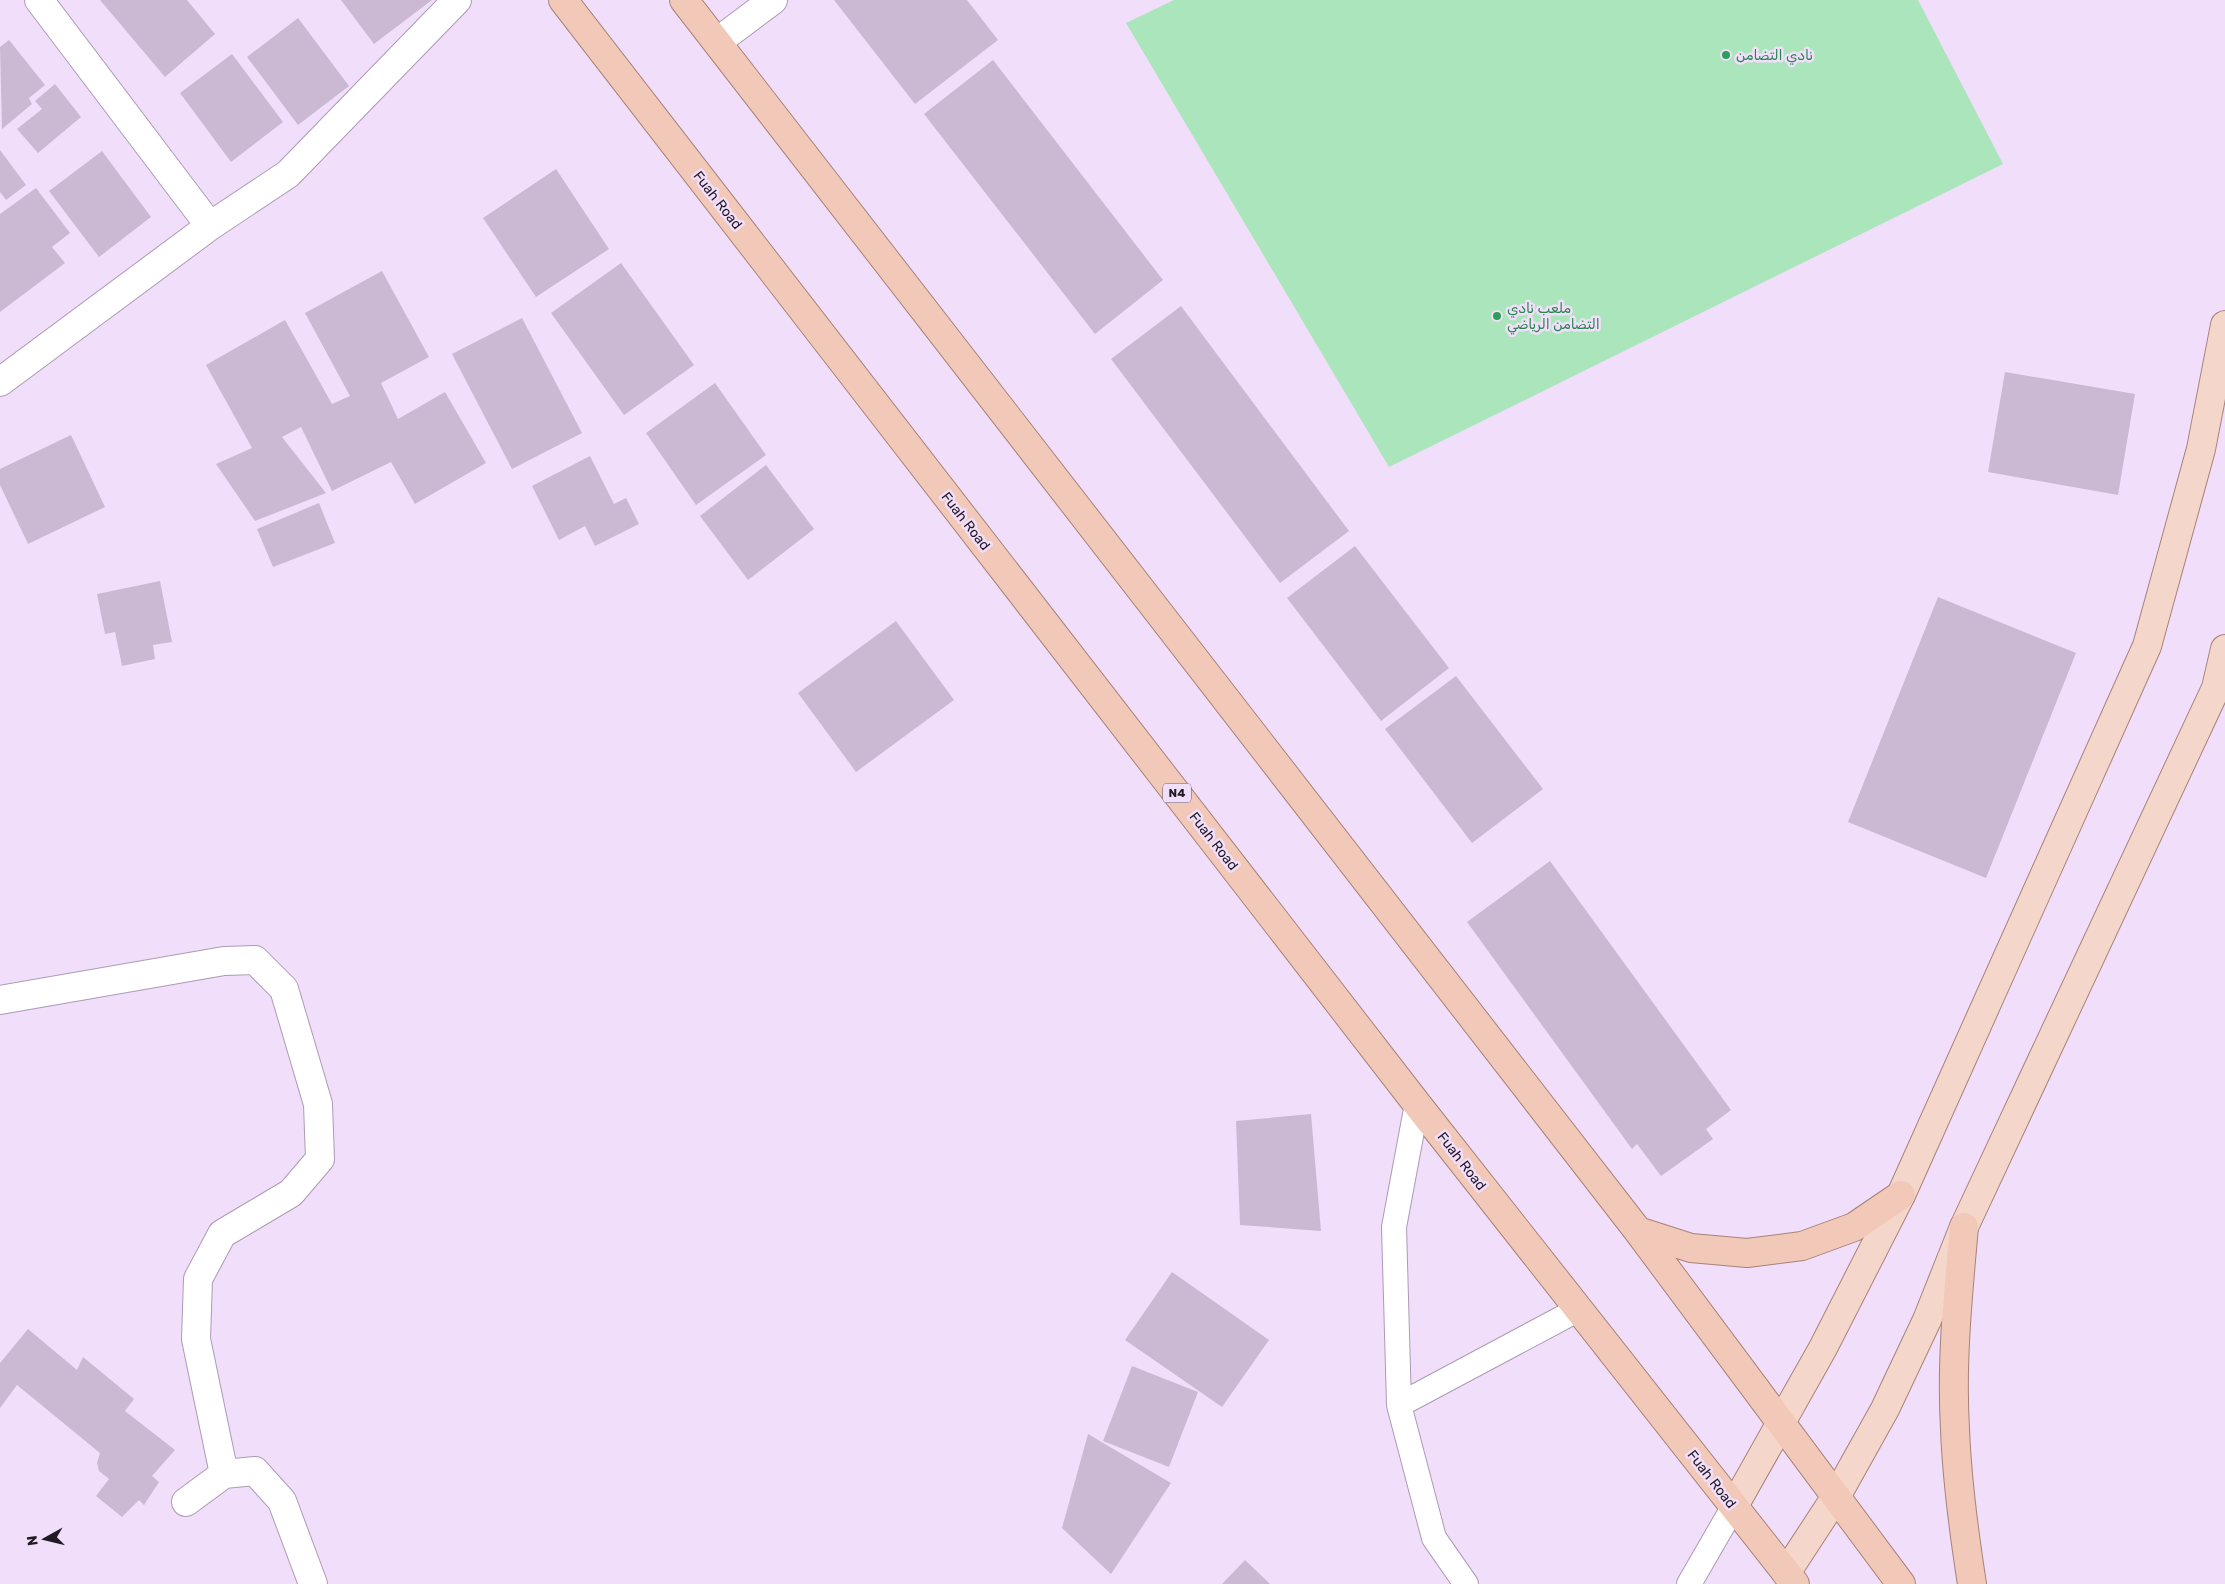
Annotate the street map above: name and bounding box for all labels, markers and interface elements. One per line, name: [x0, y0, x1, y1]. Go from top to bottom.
place label: نادي التضامن: [1736, 47, 1813, 65]
marker: نادي التضامن: [1720, 49, 1732, 61]
street label: Fuah Road: [690, 168, 746, 233]
place label: ملعب نادي التضامن الرياضي: [1507, 300, 1600, 335]
marker: ملعب نادي التضامن الرياضي: [1491, 310, 1503, 322]
street label: Fuah Road: [938, 489, 994, 554]
road number: N4: [1163, 784, 1191, 802]
street label: Fuah Road: [1186, 809, 1242, 874]
street label: Fuah Road: [1434, 1129, 1490, 1194]
street label: Fuah Road: [1684, 1447, 1740, 1512]
north arrow: [20, 1514, 70, 1564]
text: N: [24, 1535, 42, 1547]

